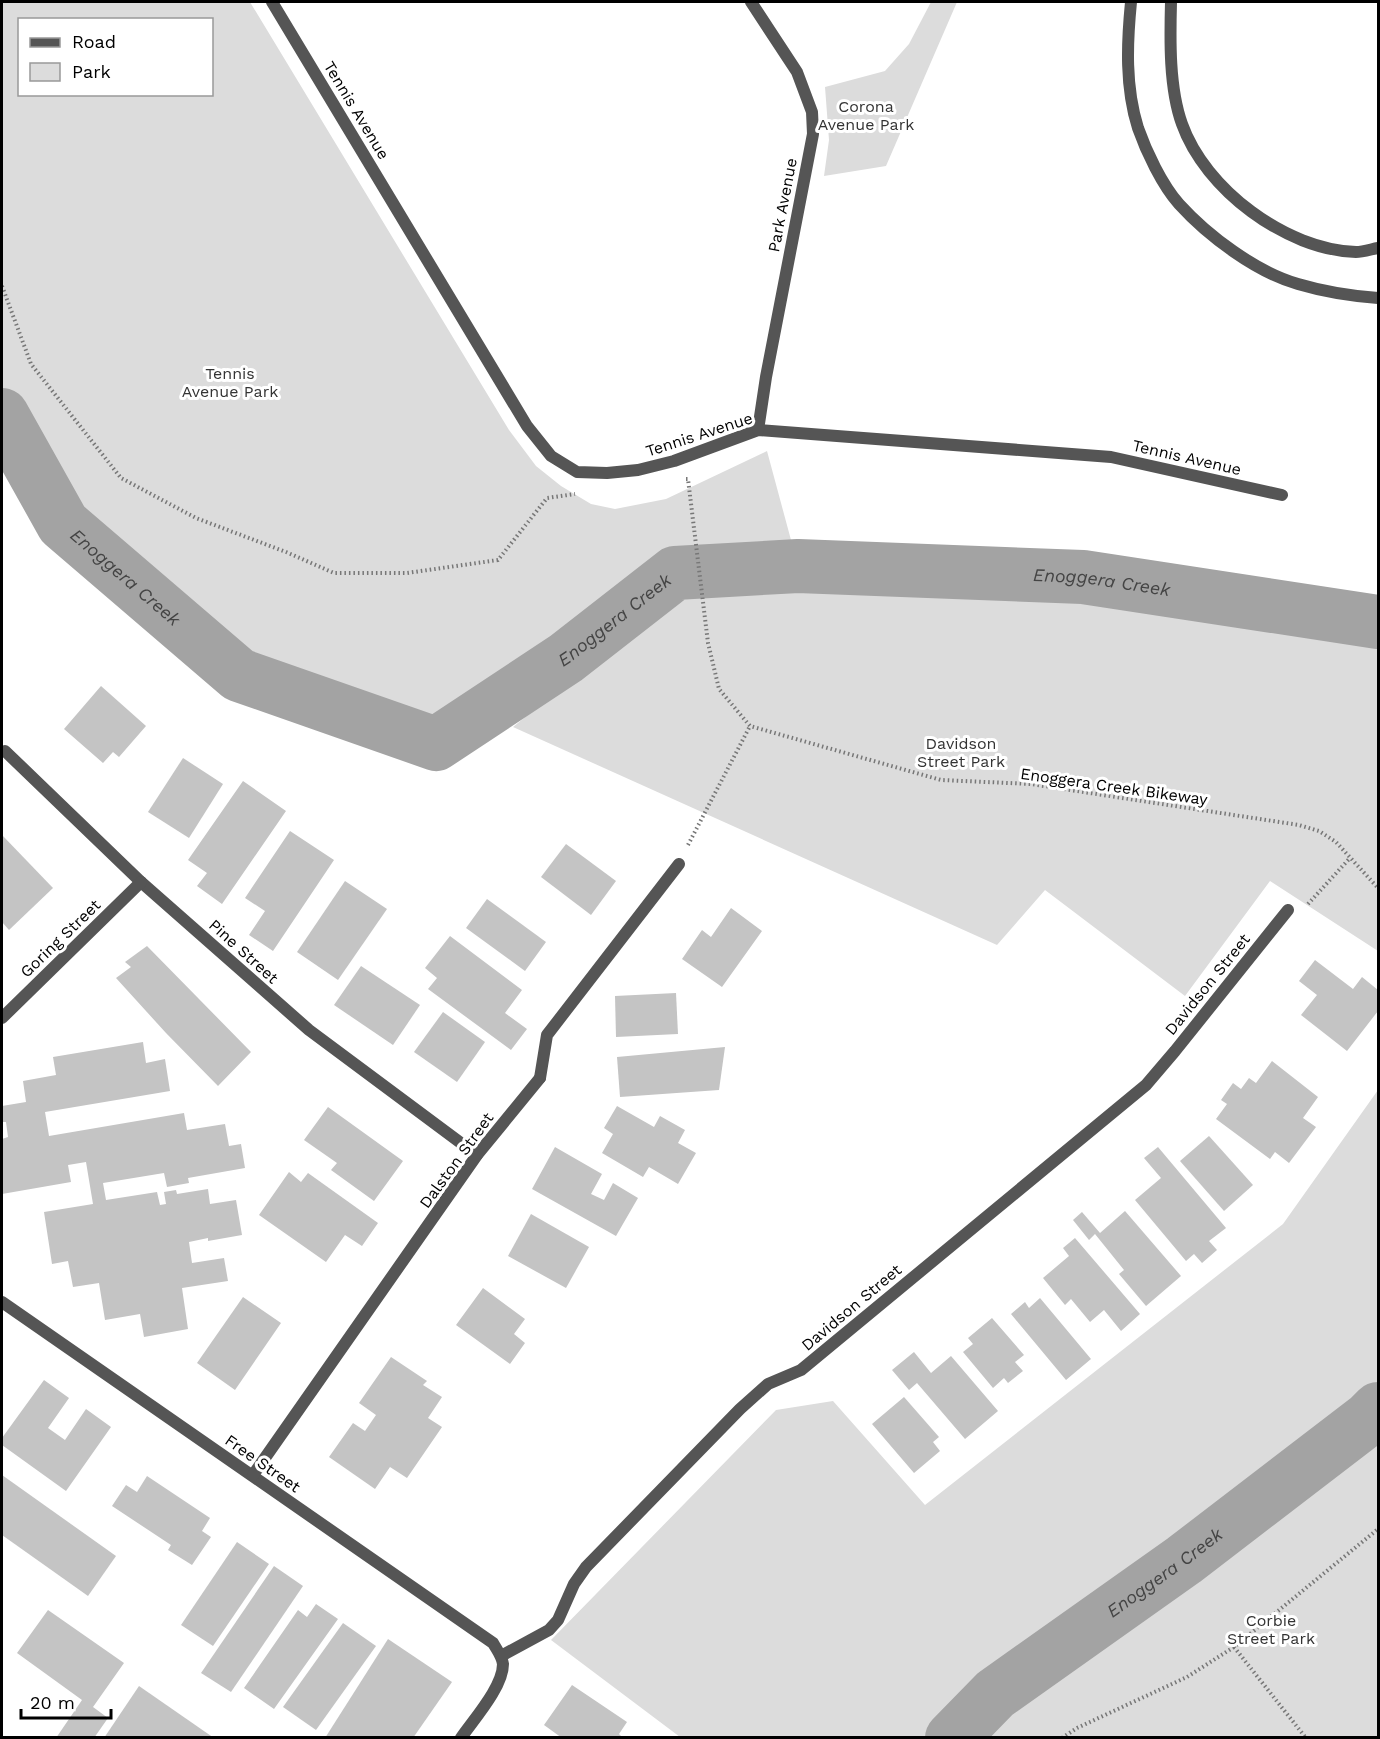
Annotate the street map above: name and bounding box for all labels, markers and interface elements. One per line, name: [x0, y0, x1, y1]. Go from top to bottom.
legend: [18, 18, 213, 96]
text: Road: [72, 31, 116, 52]
street label: Tennis Avenue: [320, 58, 393, 163]
text: Park: [72, 61, 111, 82]
park label: Corona Avenue Park: [818, 97, 914, 134]
street label: Park Avenue: [764, 156, 801, 254]
park label: Tennis Avenue Park: [182, 364, 278, 401]
street label: Tennis Avenue: [643, 408, 755, 461]
street label: Tennis Avenue: [1131, 436, 1243, 479]
water label: Enoggera Creek: [66, 524, 186, 631]
water label: Enoggera Creek: [1033, 564, 1173, 600]
water label: Enoggera Creek: [554, 568, 676, 670]
park label: Davidson Street Park: [917, 734, 1005, 771]
street label: Enoggera Creek Bikeway: [1019, 764, 1210, 809]
street label: Goring Street: [16, 895, 105, 981]
street label: Pine Street: [205, 915, 282, 988]
street label: Davidson Street: [1161, 930, 1254, 1039]
street label: Dalston Street: [415, 1108, 498, 1212]
street label: Davidson Street: [798, 1260, 905, 1355]
street label: Free Street: [221, 1431, 304, 1496]
water label: Enoggera Creek: [1102, 1523, 1227, 1622]
park label: Corbie Street Park: [1227, 1611, 1315, 1648]
scale bar: [21, 1682, 111, 1720]
text: 20 m: [30, 1692, 75, 1713]

